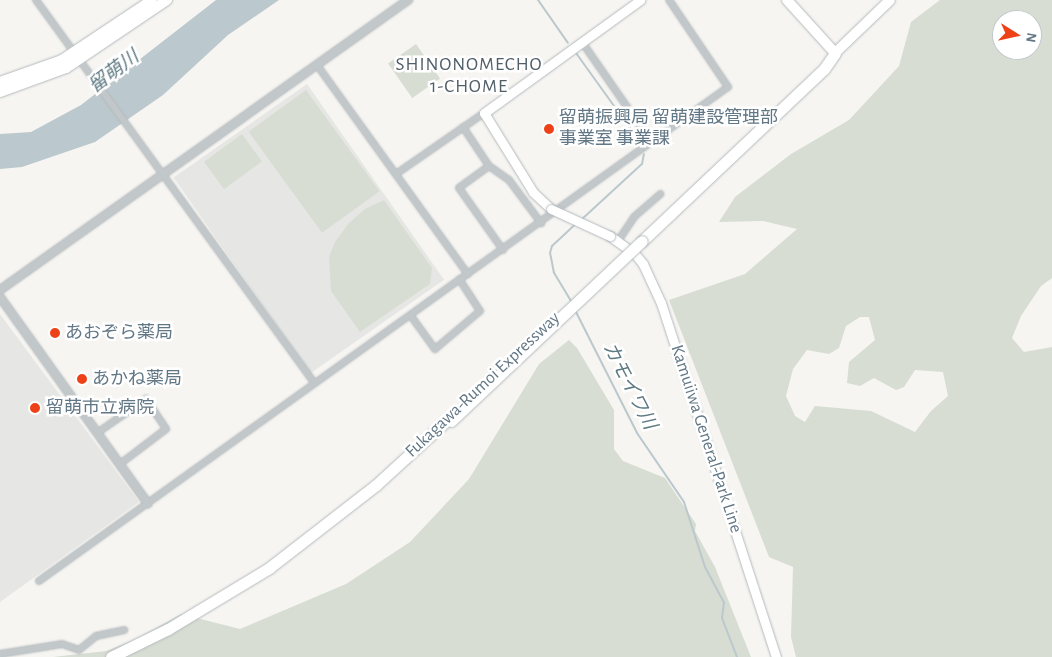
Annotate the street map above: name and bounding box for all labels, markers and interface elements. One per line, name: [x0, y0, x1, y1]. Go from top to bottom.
north arrow: [992, 10, 1042, 60]
text: N: [1023, 31, 1039, 43]
water label: 留萌川: [84, 46, 144, 98]
district label: SHINONOMECHO 1-CHOME: [394, 54, 544, 98]
place label: 留萌振興局 留萌建設管理部 事業室 事業課: [559, 108, 778, 150]
marker: 留萌振興局 留萌建設管理部 事業室 事業課: [543, 123, 555, 135]
street label: Fukagawa-Rumoi Expressway: [401, 308, 565, 462]
place label: あおぞら薬局: [65, 322, 173, 344]
marker: あおぞら薬局: [49, 327, 61, 339]
water label: カモイワ川: [597, 339, 661, 433]
street label: Kamuiiwa General-Park Line: [665, 342, 747, 536]
place label: あかね薬局: [92, 368, 182, 390]
marker: あかね薬局: [76, 373, 88, 385]
place label: 留萌市立病院: [46, 397, 154, 419]
marker: 留萌市立病院: [28, 401, 42, 415]

